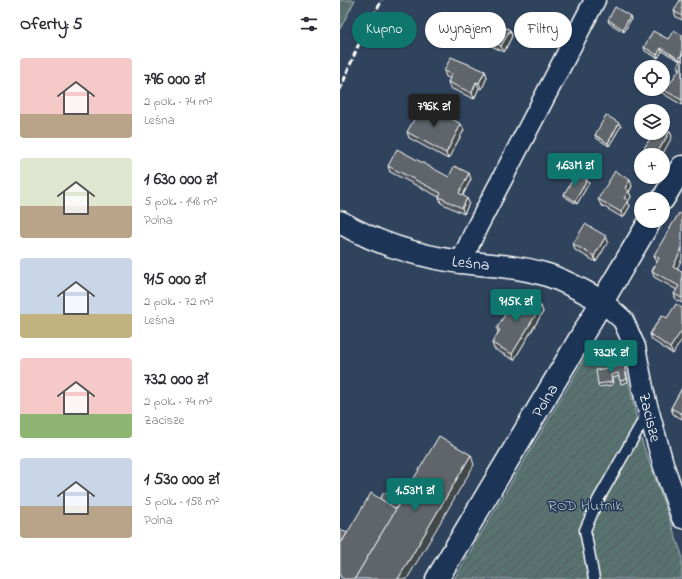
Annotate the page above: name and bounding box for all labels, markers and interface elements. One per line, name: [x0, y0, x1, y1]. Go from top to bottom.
text: Oferty: 5: [20, 12, 83, 37]
chip: Kupno: [352, 12, 417, 48]
chip: Wynajem: [425, 12, 506, 48]
chip: Filtry: [514, 12, 572, 48]
icon: filters: [298, 13, 320, 35]
map controls: [634, 60, 670, 228]
button: locate: [634, 60, 670, 96]
text: 796 000 zł: [144, 67, 205, 92]
icon: home: [52, 74, 100, 122]
text: 2 pok. · 74 m²: [144, 92, 213, 111]
pin: 796K zł: [397, 94, 471, 128]
text: 796K zł: [418, 97, 450, 116]
button: layers: [634, 104, 670, 140]
text: Leśna: [144, 111, 175, 130]
button: +: [634, 148, 670, 184]
pin: 1.63M zł: [534, 153, 616, 187]
text: 1.63M zł: [556, 156, 594, 175]
text: 1 630 000 zł: [144, 167, 217, 192]
icon: home: [52, 174, 100, 222]
text: 5 pok. · 148 m²: [144, 192, 217, 211]
button: −: [634, 192, 670, 228]
text: Polna: [144, 211, 173, 230]
street label: Leśna: [451, 250, 491, 278]
text: 915 000 zł: [144, 267, 206, 292]
icon: home: [52, 274, 100, 322]
pin: 915K zł: [479, 289, 553, 323]
text: 2 pok. · 72 m²: [144, 292, 214, 311]
text: 915K zł: [499, 292, 533, 311]
text: Leśna: [144, 311, 175, 330]
pin: 732K zł: [574, 340, 648, 374]
text: 732K zł: [593, 343, 629, 362]
text: 732 000 zł: [144, 367, 208, 392]
icon: home: [52, 374, 100, 422]
street label: Polna: [526, 380, 565, 422]
street label: Zacisze: [631, 390, 667, 445]
text: 2 pok. · 74 m²: [144, 392, 213, 411]
text: Zacisze: [144, 411, 184, 430]
text: 1 530 000 zł: [144, 467, 219, 492]
icon: home: [52, 474, 100, 522]
pin: 1.53M zł: [374, 478, 456, 512]
text: 1.53M zł: [395, 481, 435, 500]
text: 5 pok. · 158 m²: [144, 492, 219, 511]
park label: ROD Hutnik: [548, 494, 623, 518]
text: Polna: [144, 511, 173, 530]

